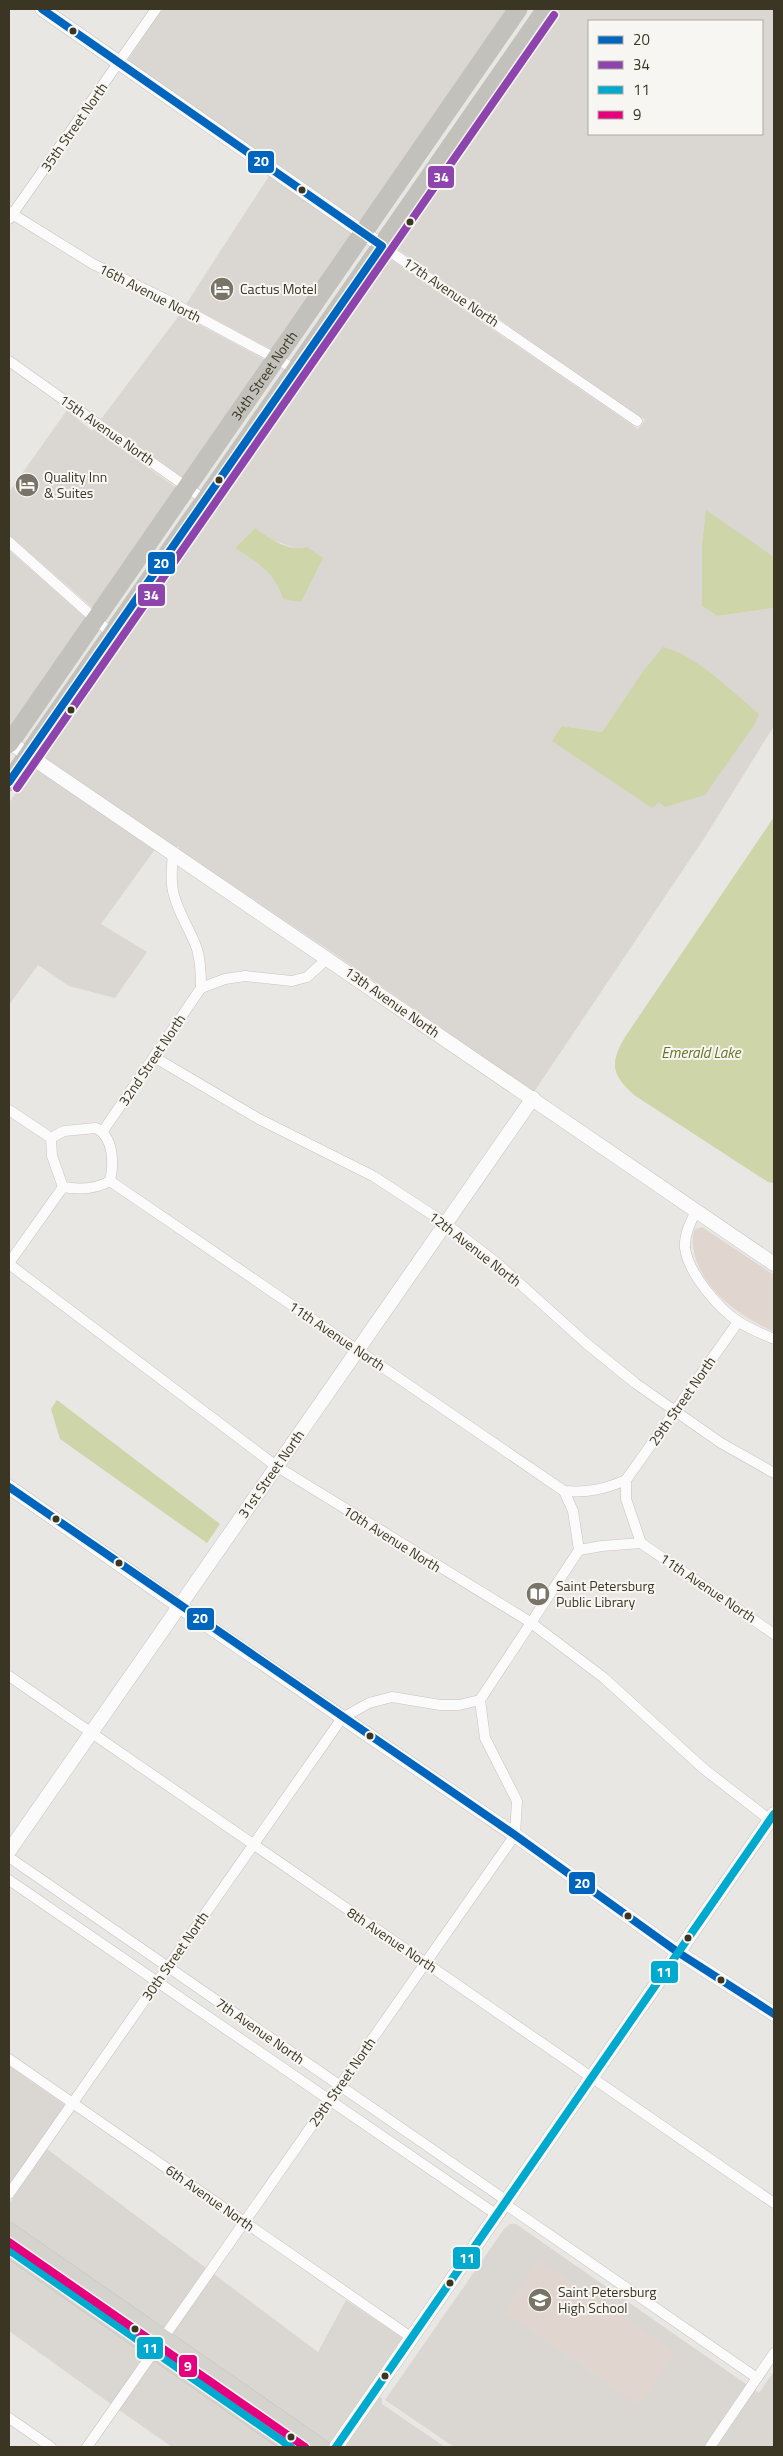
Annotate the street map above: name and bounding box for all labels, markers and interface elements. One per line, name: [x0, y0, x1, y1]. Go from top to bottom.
legend: [588, 20, 763, 135]
unlabelled marker: [68, 26, 78, 36]
text: 20: [633, 28, 650, 51]
text: 34: [633, 53, 650, 76]
street label: 35th Street North: [35, 78, 112, 176]
text: 11: [633, 78, 650, 101]
text: 9: [633, 103, 641, 126]
line badge: 20: [247, 150, 275, 174]
text: 20: [253, 150, 269, 171]
line badge: 34: [427, 165, 455, 189]
text: 34: [433, 166, 449, 187]
unlabelled marker: [297, 185, 307, 195]
unlabelled marker: [405, 217, 415, 227]
street label: 17th Avenue North: [399, 252, 504, 332]
street label: 16th Avenue North: [96, 258, 205, 327]
hotel icon: Cactus Motel: [209, 276, 235, 302]
place label: Cactus Motel: [240, 278, 317, 299]
street label: 34th Street North: [225, 326, 302, 424]
street label: 15th Avenue North: [55, 389, 159, 470]
place label: Quality Inn & Suites: [44, 466, 107, 503]
hotel icon: Quality Inn & Suites: [14, 472, 40, 498]
unlabelled marker: [214, 475, 224, 485]
line badge: 20: [147, 551, 176, 575]
text: 20: [153, 552, 169, 573]
line badge: 34: [137, 583, 166, 607]
text: 34: [143, 584, 159, 605]
unlabelled marker: [66, 705, 76, 715]
street label: 13th Avenue North: [340, 961, 444, 1042]
street label: 32nd Street North: [113, 1010, 190, 1110]
water label: Emerald Lake: [661, 1041, 742, 1064]
street label: 12th Avenue North: [425, 1206, 526, 1291]
street label: 11th Avenue North: [285, 1296, 390, 1376]
street label: 29th Street North: [643, 1352, 720, 1450]
street label: 31st Street North: [232, 1425, 309, 1522]
street label: 10th Avenue North: [339, 1500, 445, 1577]
unlabelled marker: [51, 1514, 61, 1524]
street label: 11th Avenue North: [656, 1548, 761, 1628]
unlabelled marker: [114, 1558, 124, 1568]
place label: Saint Petersburg Public Library: [556, 1575, 655, 1612]
library icon: Saint Petersburg Public Library: [525, 1581, 551, 1607]
line badge: 20: [186, 1607, 215, 1631]
text: 20: [192, 1607, 208, 1628]
unlabelled marker: [365, 1731, 375, 1741]
line badge: 20: [568, 1871, 596, 1895]
text: 20: [574, 1872, 590, 1893]
street label: 8th Avenue North: [343, 1902, 441, 1977]
street label: 30th Street North: [136, 1907, 213, 2005]
unlabelled marker: [623, 1911, 633, 1921]
unlabelled marker: [683, 1933, 693, 1943]
line badge: 11: [650, 1960, 679, 1984]
text: 11: [656, 1961, 672, 1982]
unlabelled marker: [716, 1975, 726, 1985]
street label: 7th Avenue North: [212, 1992, 309, 2069]
street label: 29th Street North: [303, 2033, 380, 2131]
street label: 6th Avenue North: [162, 2159, 259, 2236]
line badge: 11: [452, 2246, 481, 2270]
text: 11: [459, 2247, 475, 2268]
unlabelled marker: [445, 2278, 455, 2288]
place label: Saint Petersburg High School: [558, 2281, 657, 2318]
school or university icon: Saint Petersburg High School: [527, 2287, 553, 2313]
unlabelled marker: [130, 2324, 140, 2334]
line badge: 11: [136, 2336, 164, 2360]
text: 11: [142, 2337, 158, 2358]
line badge: 9: [178, 2354, 198, 2378]
text: 9: [184, 2355, 192, 2376]
unlabelled marker: [380, 2371, 390, 2381]
unlabelled marker: [286, 2432, 296, 2442]

